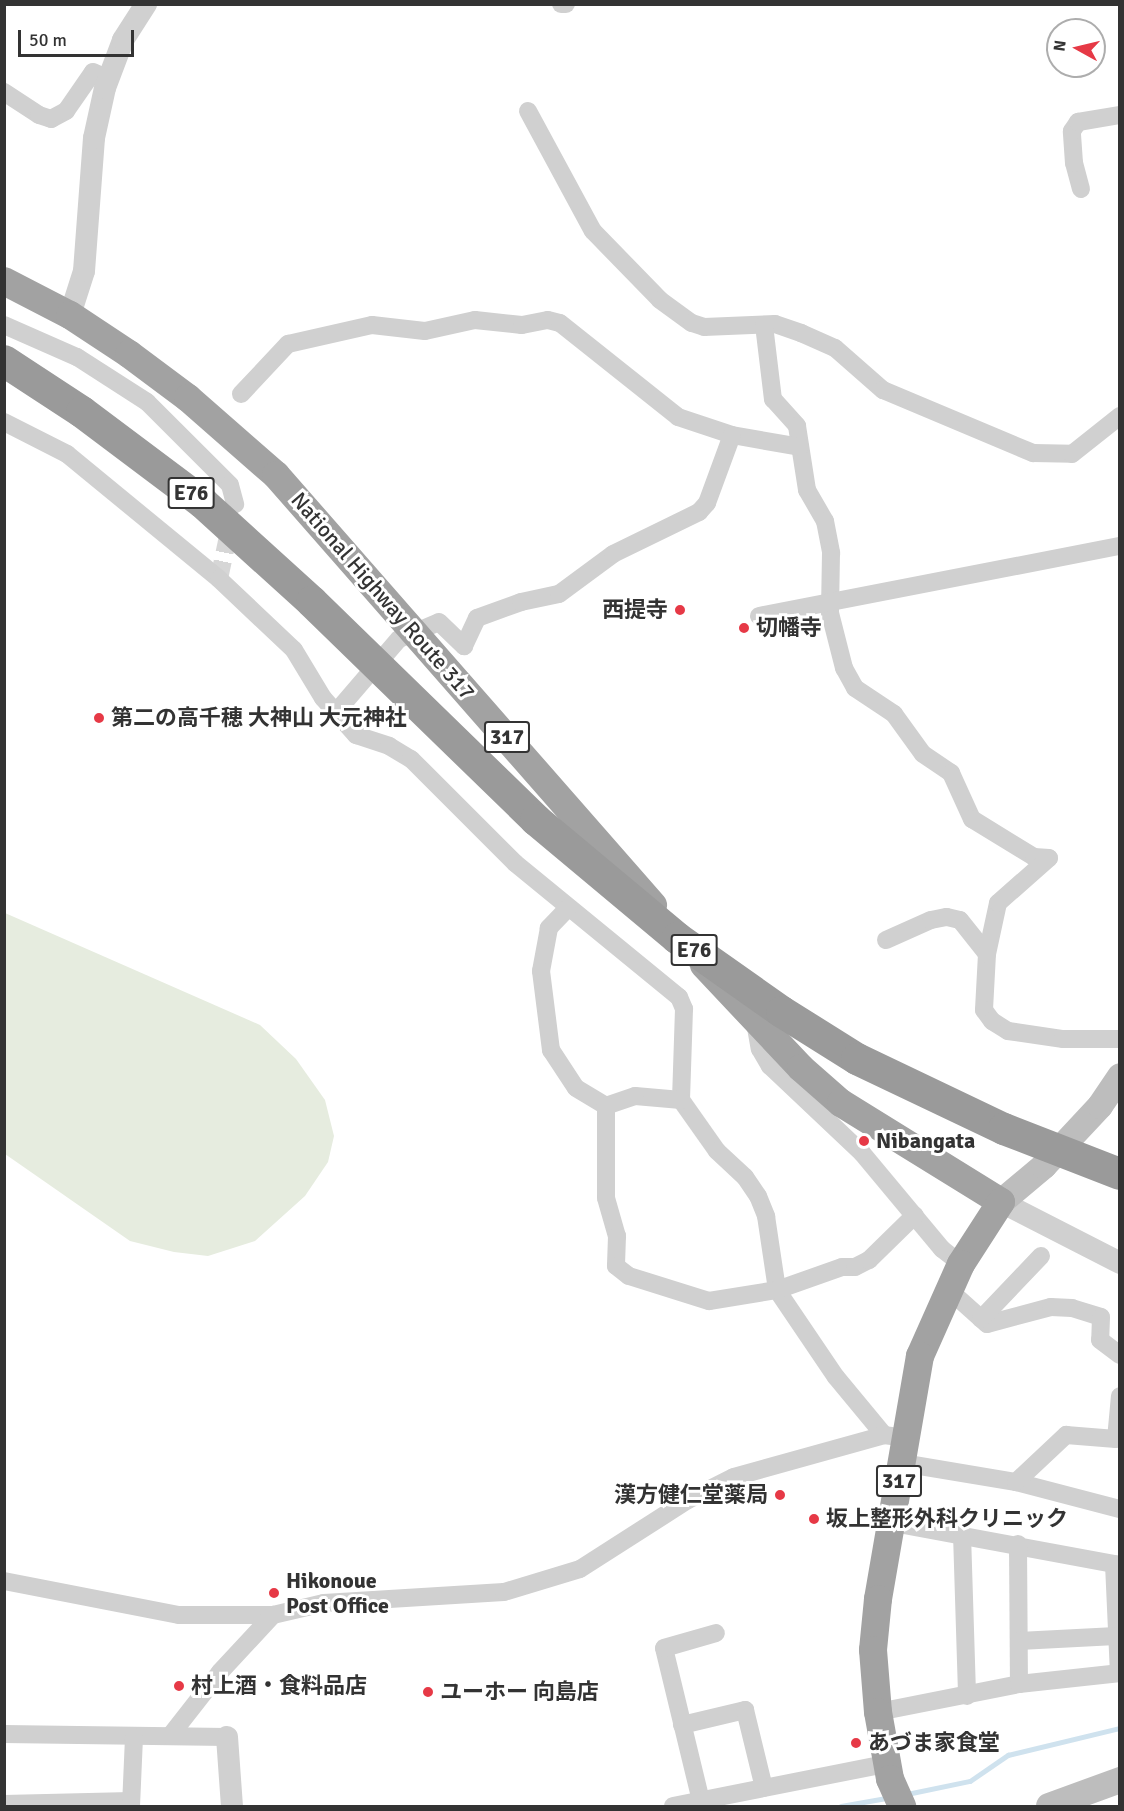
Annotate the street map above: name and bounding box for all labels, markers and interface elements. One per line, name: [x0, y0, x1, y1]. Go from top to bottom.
scale bar: [21, 18, 136, 56]
north arrow: [1046, 18, 1106, 78]
text: 50 m: [29, 29, 67, 51]
text: N: [1049, 39, 1071, 53]
road number: E76: [167, 475, 215, 511]
street label: National Highway Route 317: [286, 487, 480, 705]
place label: 西提寺: [602, 597, 668, 623]
marker: 西提寺: [673, 603, 687, 617]
place label: 切幡寺: [756, 615, 822, 641]
marker: 切幡寺: [737, 621, 751, 635]
place label: 第二の高千穂 大神山 大元神社: [111, 705, 407, 731]
marker: 第二の高千穂 大神山 大元神社: [92, 711, 106, 725]
road number: 317: [483, 719, 531, 755]
road number: E76: [670, 932, 718, 968]
place label: Nibangata: [876, 1128, 975, 1154]
marker: Nibangata: [857, 1134, 871, 1148]
road number: 317: [875, 1463, 923, 1499]
place label: 漢方健仁堂薬局: [614, 1482, 768, 1508]
marker: 漢方健仁堂薬局: [773, 1488, 787, 1502]
place label: 坂上整形外科クリニック: [826, 1506, 1068, 1532]
marker: 坂上整形外科クリニック: [807, 1512, 821, 1526]
place label: Hikonoue Post Office: [286, 1567, 389, 1618]
marker: Hikonoue Post Office: [267, 1586, 281, 1600]
place label: 村上酒・食料品店: [191, 1673, 367, 1699]
marker: 村上酒・食料品店: [172, 1679, 186, 1693]
place label: ユーホー 向島店: [440, 1679, 599, 1705]
marker: ユーホー 向島店: [421, 1685, 435, 1699]
place label: あづま家食堂: [868, 1730, 1000, 1756]
marker: あづま家食堂: [849, 1736, 863, 1750]

